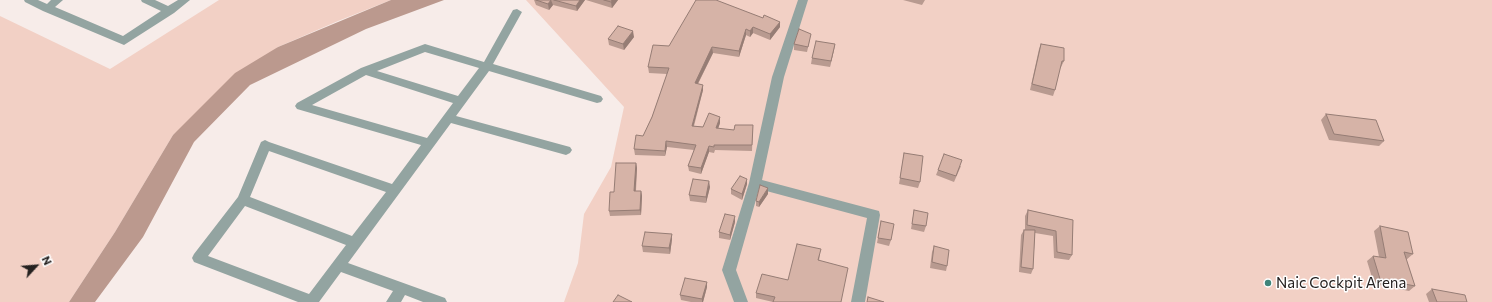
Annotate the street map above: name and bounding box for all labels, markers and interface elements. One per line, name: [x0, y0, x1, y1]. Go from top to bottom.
north arrow: [16, 246, 56, 286]
text: N: [40, 254, 55, 267]
place label: Naic Cockpit Arena: [1276, 274, 1406, 292]
marker: Naic Cockpit Arena: [1263, 278, 1273, 288]

